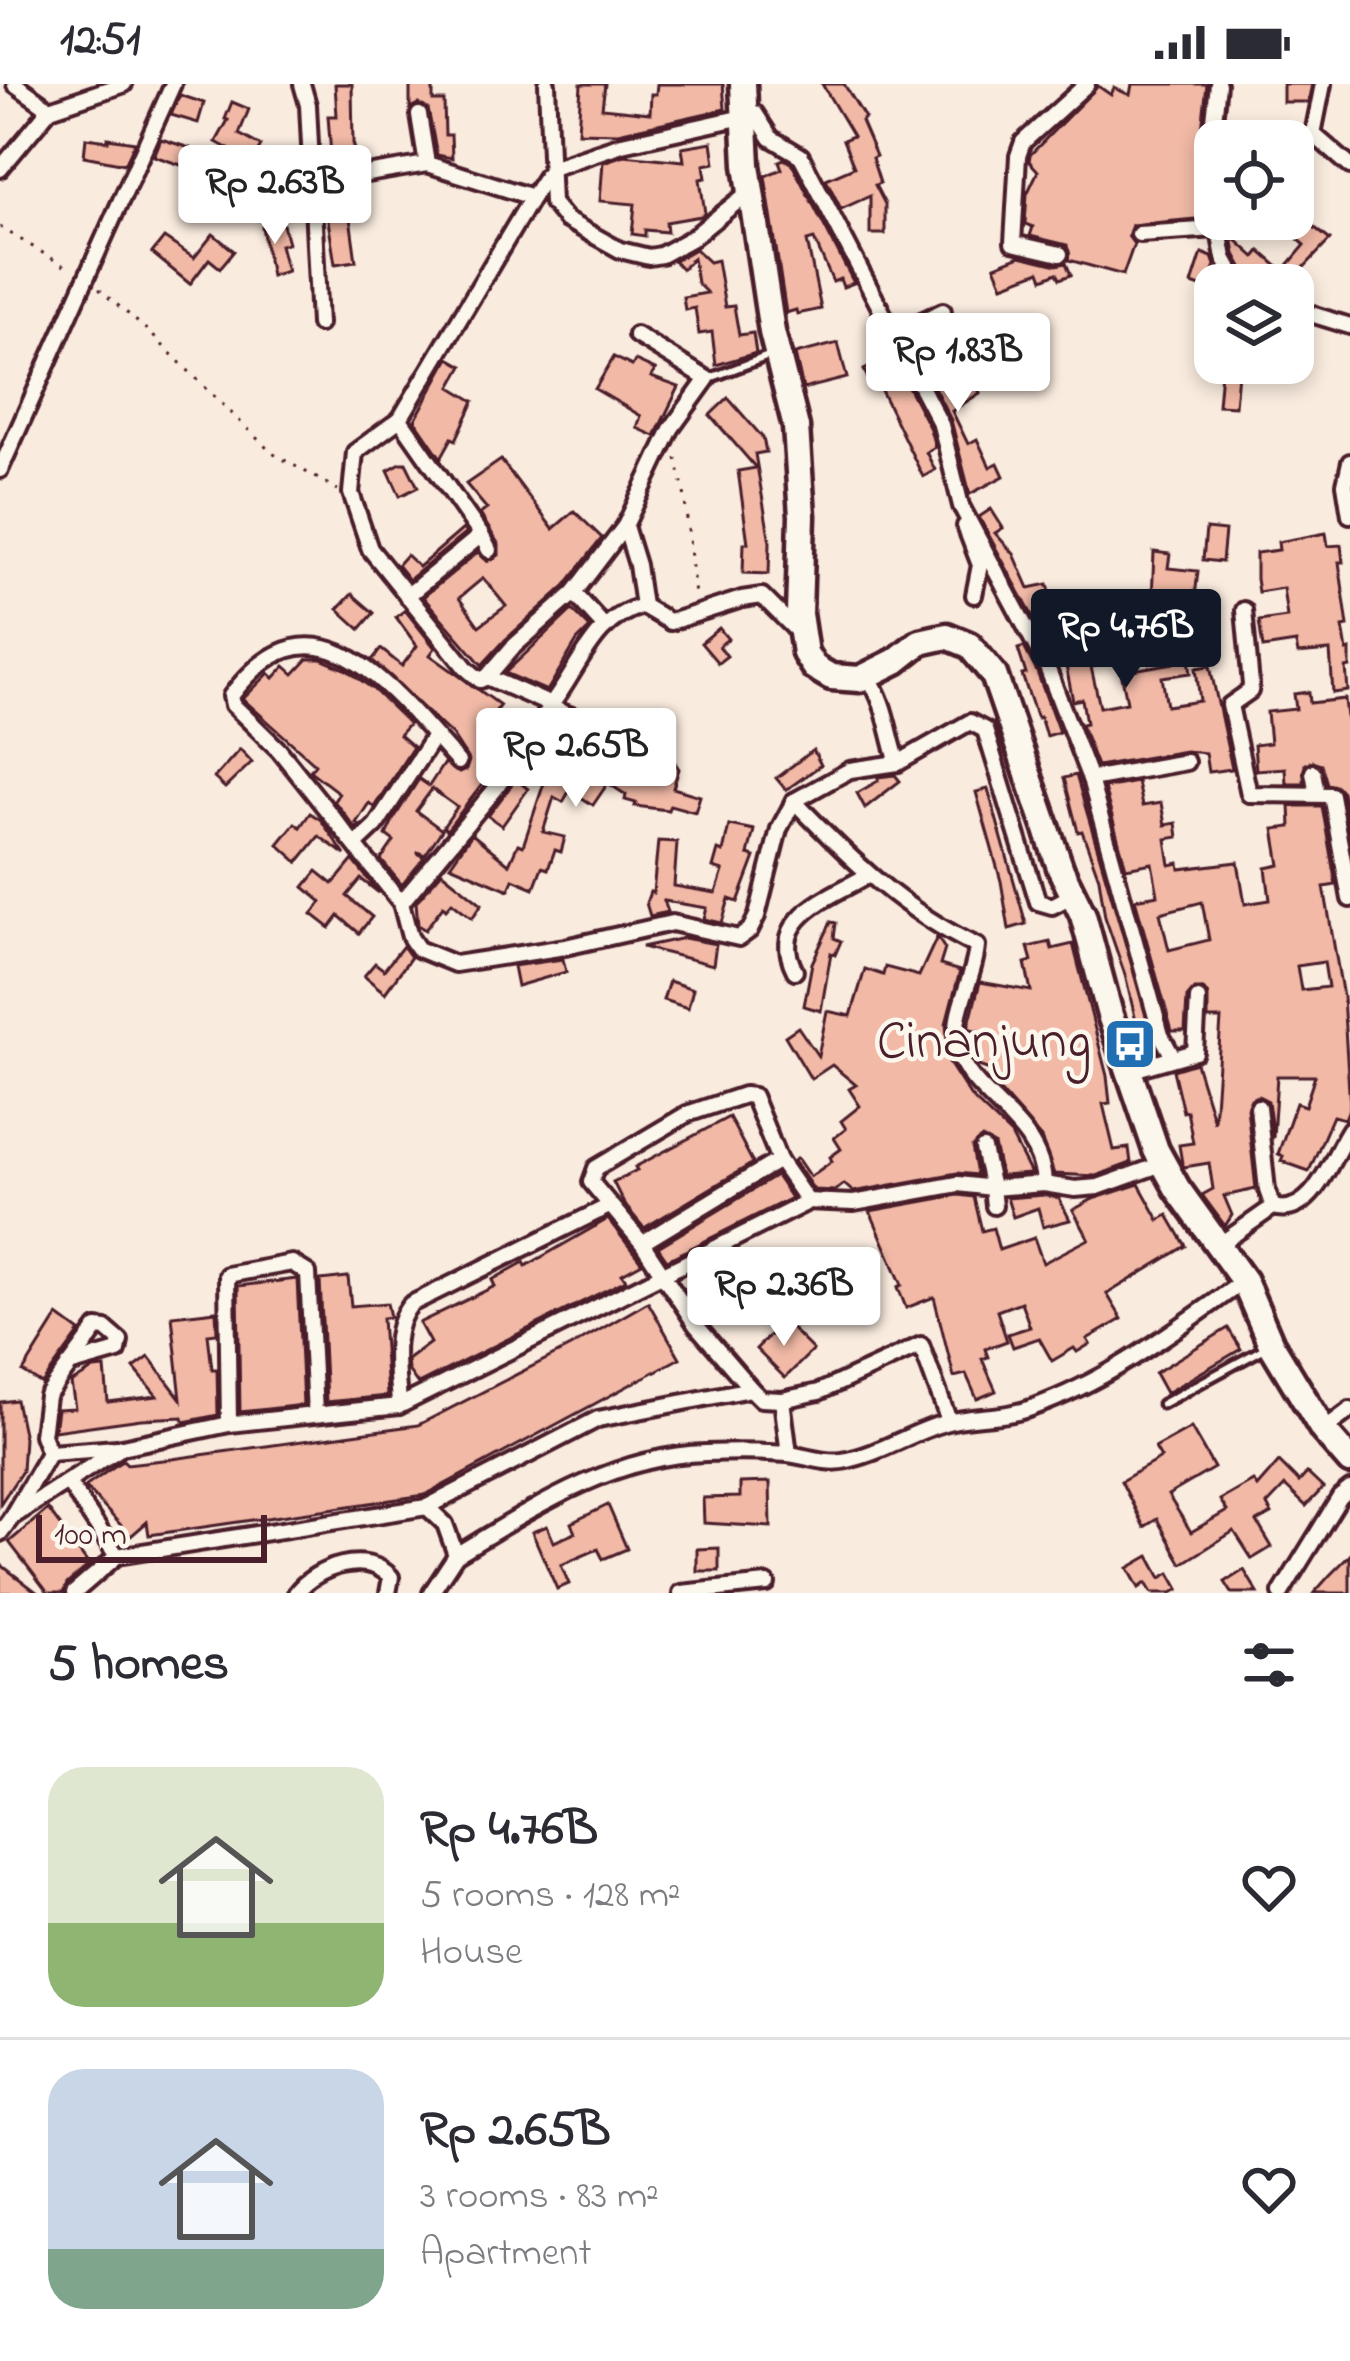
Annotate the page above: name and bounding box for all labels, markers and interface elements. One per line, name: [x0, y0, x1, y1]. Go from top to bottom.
text: 12:51: [60, 9, 141, 75]
map controls: [1194, 120, 1314, 384]
button: locate: [1194, 120, 1314, 240]
pin: Rp 2.63B: [151, 145, 399, 247]
text: Rp 2.63B: [205, 155, 345, 212]
button: layers: [1194, 264, 1314, 384]
pin: Rp 1.83B: [834, 313, 1082, 415]
text: Rp 1.83B: [893, 323, 1023, 380]
pin: Rp 4.76B: [1002, 589, 1250, 691]
text: Rp 4.76B: [1058, 599, 1194, 656]
pin: Rp 2.65B: [452, 708, 700, 810]
text: Rp 2.65B: [503, 718, 649, 775]
place label: Cinanjung: [877, 1005, 1091, 1084]
bus stop icon: Cinanjung: [1102, 1016, 1158, 1072]
pin: Rp 2.36B: [660, 1247, 908, 1349]
text: Rp 2.36B: [714, 1257, 854, 1314]
scale bar: [36, 1509, 267, 1562]
text: 100 m: [54, 1512, 127, 1560]
text: 5 homes: [48, 1628, 229, 1703]
icon: filters: [1236, 1632, 1302, 1698]
text: Rp 4.76B: [420, 1793, 598, 1868]
icon: home: [144, 1815, 288, 1959]
icon: heart: [1236, 1854, 1302, 1920]
text: 5 rooms · 128 m²: [420, 1868, 681, 1925]
text: House: [420, 1925, 522, 1982]
text: Rp 2.65B: [420, 2094, 610, 2169]
icon: home: [144, 2117, 288, 2261]
icon: heart: [1236, 2156, 1302, 2222]
text: 3 rooms · 83 m²: [420, 2169, 659, 2226]
text: Apartment: [420, 2226, 592, 2283]

